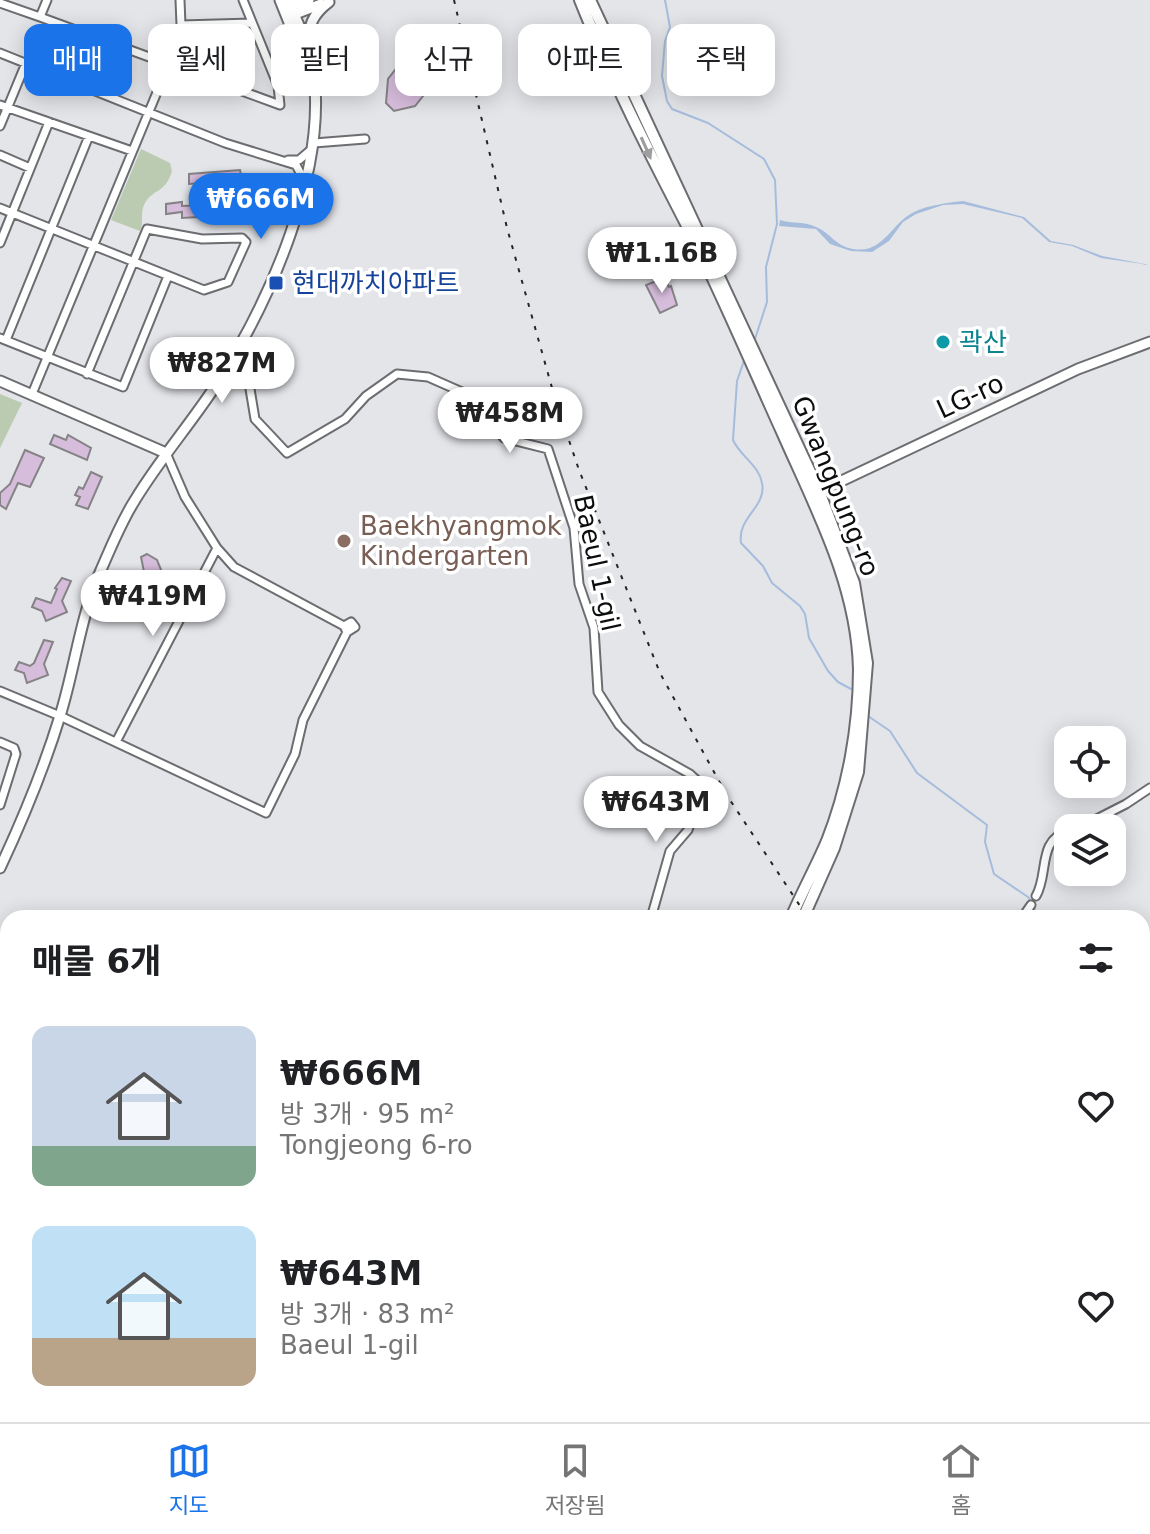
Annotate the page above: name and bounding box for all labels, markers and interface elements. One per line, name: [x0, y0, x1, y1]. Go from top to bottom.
chip: 매매: [24, 24, 132, 96]
chip: 월세: [148, 24, 255, 96]
chip: 필터: [271, 24, 379, 96]
chip: 신규: [395, 24, 502, 96]
chip: 아파트: [518, 24, 651, 96]
chip: 주택: [667, 24, 775, 96]
one-way arrow: [639, 136, 653, 160]
pin: ₩666M: [205, 173, 317, 241]
text: ₩666M: [207, 184, 315, 214]
pin: ₩1.16B: [597, 227, 727, 295]
text: ₩1.16B: [606, 238, 718, 268]
place label: 현대까치아파트: [292, 268, 459, 298]
marker: 현대까치아파트: [267, 274, 285, 292]
place label: 곽산: [959, 327, 1007, 357]
marker: 곽산: [934, 333, 952, 351]
pin: ₩827M: [166, 337, 278, 405]
text: ₩827M: [168, 348, 276, 378]
street label: LG-ro: [932, 368, 1008, 424]
pin: ₩458M: [454, 387, 566, 455]
street label: Gwangpung-ro: [786, 392, 886, 580]
text: ₩458M: [456, 398, 564, 428]
street label: Baeul 1-gil: [568, 492, 626, 634]
place label: Baekhyangmok Kindergarten: [360, 511, 562, 571]
marker: Baekhyangmok Kindergarten: [335, 532, 353, 550]
pin: ₩419M: [97, 570, 209, 638]
text: ₩419M: [99, 581, 207, 611]
map controls: [1054, 726, 1126, 886]
button: locate: [1054, 726, 1126, 798]
pin: ₩643M: [600, 776, 712, 844]
text: ₩643M: [602, 787, 710, 817]
button: layers: [1054, 814, 1126, 886]
icon: filters: [1074, 936, 1118, 980]
text: 매물 6개: [32, 941, 161, 981]
text: ₩666M: [280, 1053, 422, 1093]
icon: home: [96, 1058, 192, 1154]
icon: heart: [1074, 1084, 1118, 1128]
text: 방 3개 · 95 m²: [280, 1099, 455, 1129]
text: Tongjeong 6-ro: [280, 1130, 473, 1160]
text: ₩643M: [280, 1253, 422, 1293]
icon: home: [96, 1258, 192, 1354]
icon: heart: [1074, 1284, 1118, 1328]
text: 방 3개 · 83 m²: [280, 1299, 455, 1329]
text: Baeul 1-gil: [280, 1330, 419, 1360]
tab: 지도: [167, 1439, 211, 1519]
tab: 저장됨: [545, 1439, 605, 1519]
tab: 홈: [939, 1439, 983, 1519]

